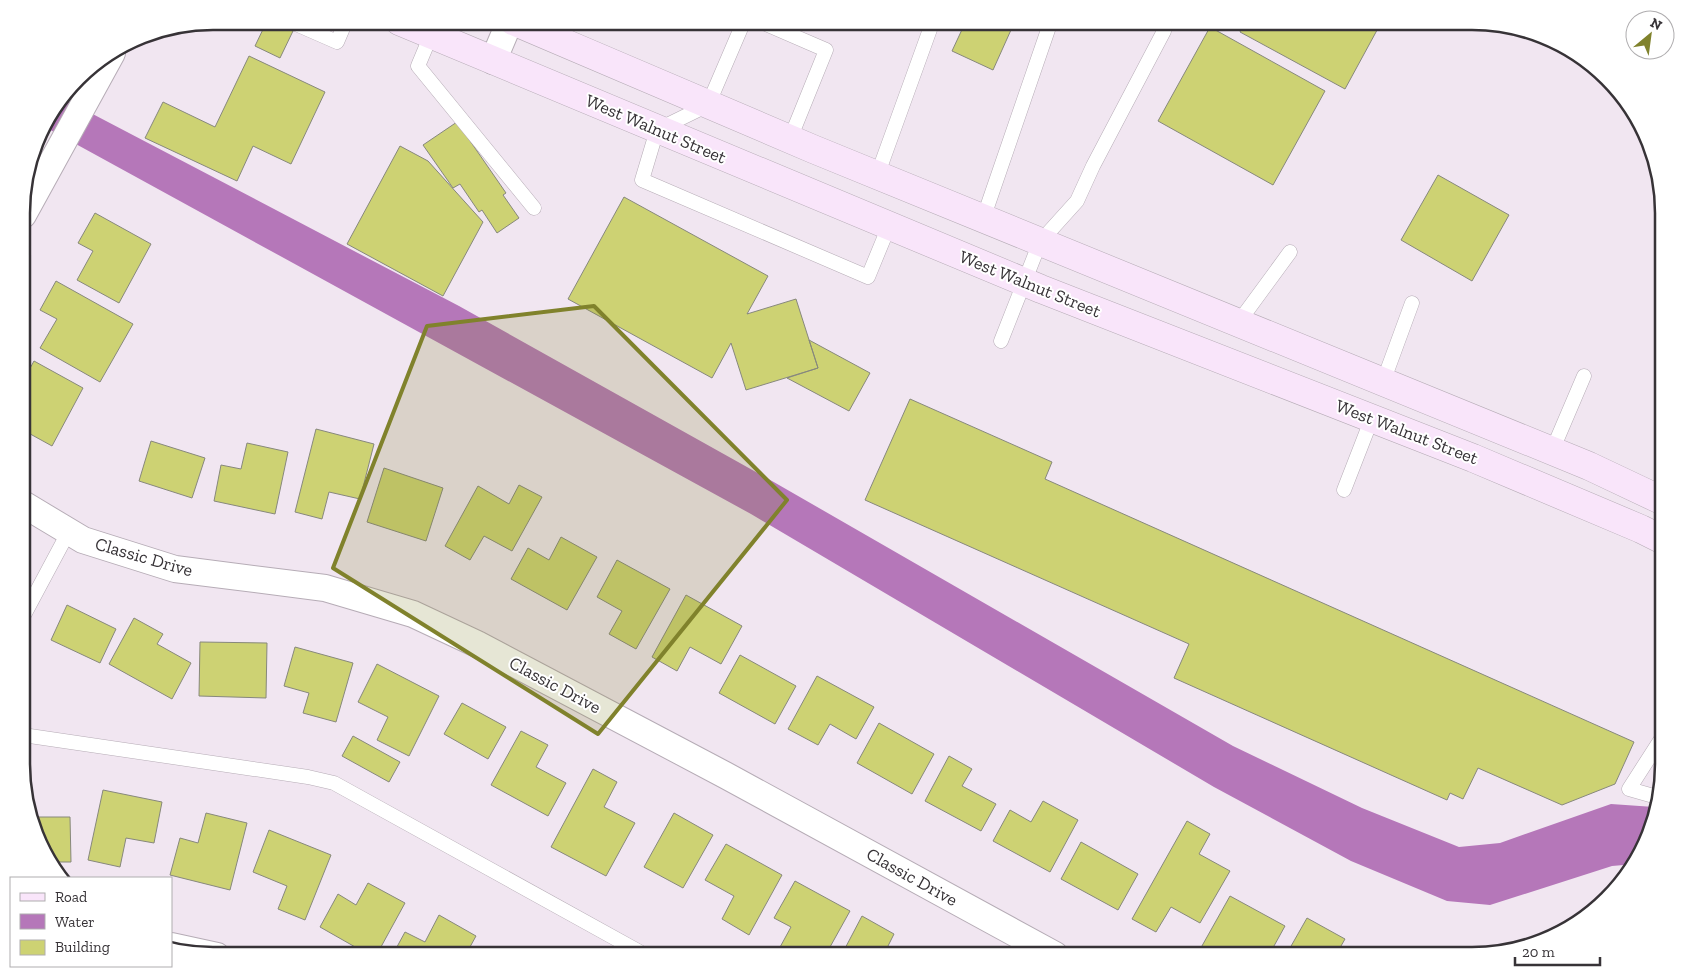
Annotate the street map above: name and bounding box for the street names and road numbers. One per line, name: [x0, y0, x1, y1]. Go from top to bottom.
street label: West Walnut Street: [582, 89, 730, 169]
street label: West Walnut Street: [956, 246, 1104, 323]
street label: West Walnut Street: [1333, 395, 1482, 469]
street label: Classic Drive: [93, 533, 195, 581]
street label: Classic Drive: [505, 652, 605, 718]
street label: Classic Drive: [863, 843, 961, 911]

